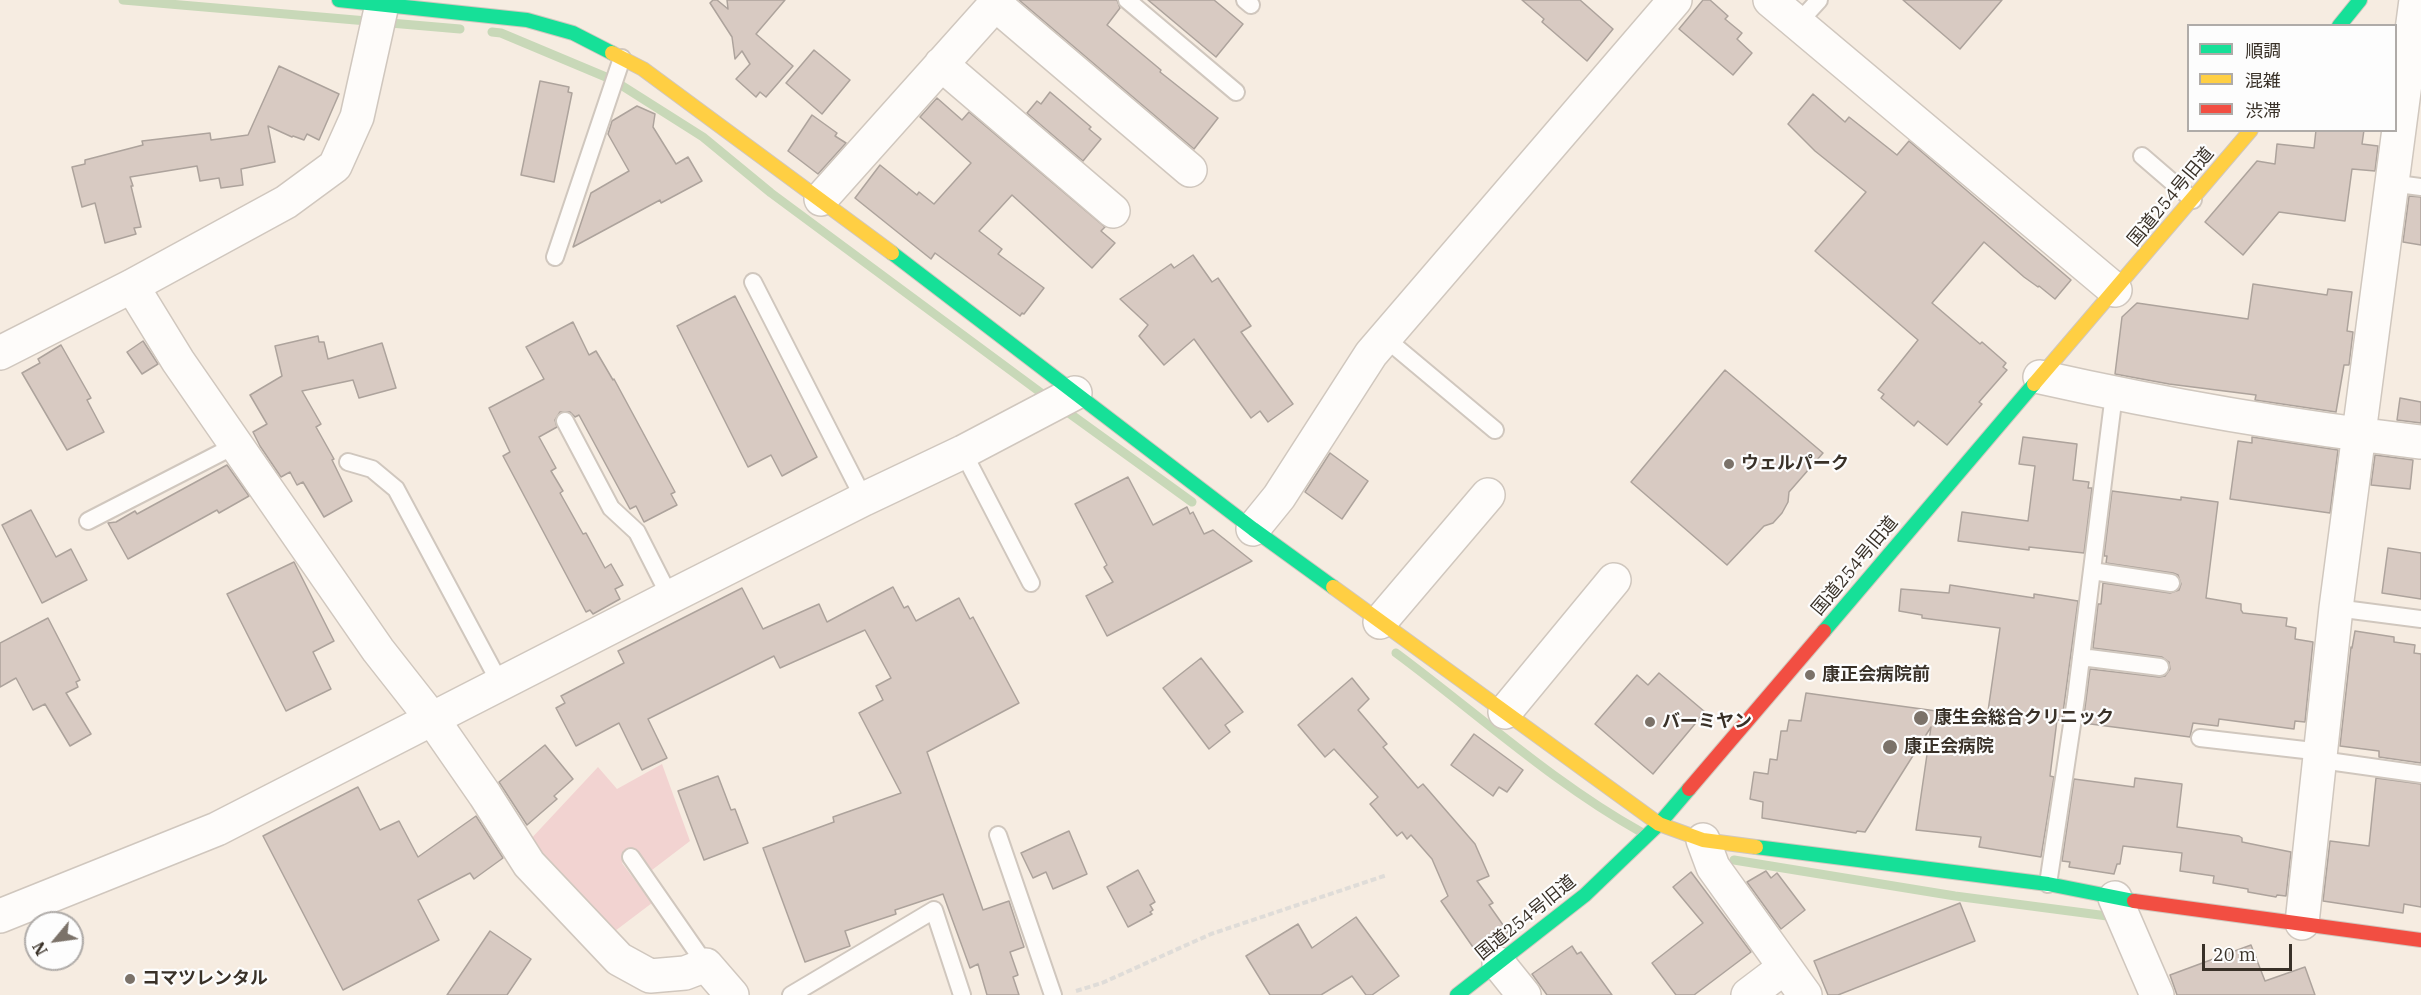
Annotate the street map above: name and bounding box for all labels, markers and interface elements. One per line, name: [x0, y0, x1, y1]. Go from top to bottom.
legend: [2187, 24, 2397, 132]
text: 順調: [2245, 39, 2281, 62]
text: 混雑: [2245, 69, 2281, 92]
text: 渋滞: [2245, 99, 2281, 122]
street label: 国道254号旧道: [2123, 143, 2219, 251]
place label: ウェルパーク: [1741, 453, 1849, 475]
marker: ウェルパーク: [1722, 457, 1736, 471]
street label: 国道254号旧道: [1807, 512, 1903, 620]
place label: 康正会病院前: [1822, 664, 1930, 686]
marker: 康正会病院前: [1803, 668, 1817, 682]
place label: 康生会総合クリニック: [1934, 707, 2114, 729]
marker: 康生会総合クリニック: [1912, 709, 1930, 727]
place label: バーミヤン: [1662, 711, 1752, 733]
marker: バーミヤン: [1643, 715, 1657, 729]
place label: 康正会病院: [1904, 736, 1994, 758]
marker: 康正会病院: [1881, 738, 1899, 756]
street label: 国道254号旧道: [1472, 871, 1580, 965]
north arrow: [24, 911, 84, 971]
scale bar: [2205, 932, 2295, 970]
text: N: [28, 938, 52, 959]
text: 20 m: [2213, 943, 2256, 966]
place label: コマツレンタル: [142, 968, 268, 990]
marker: コマツレンタル: [123, 972, 137, 986]

